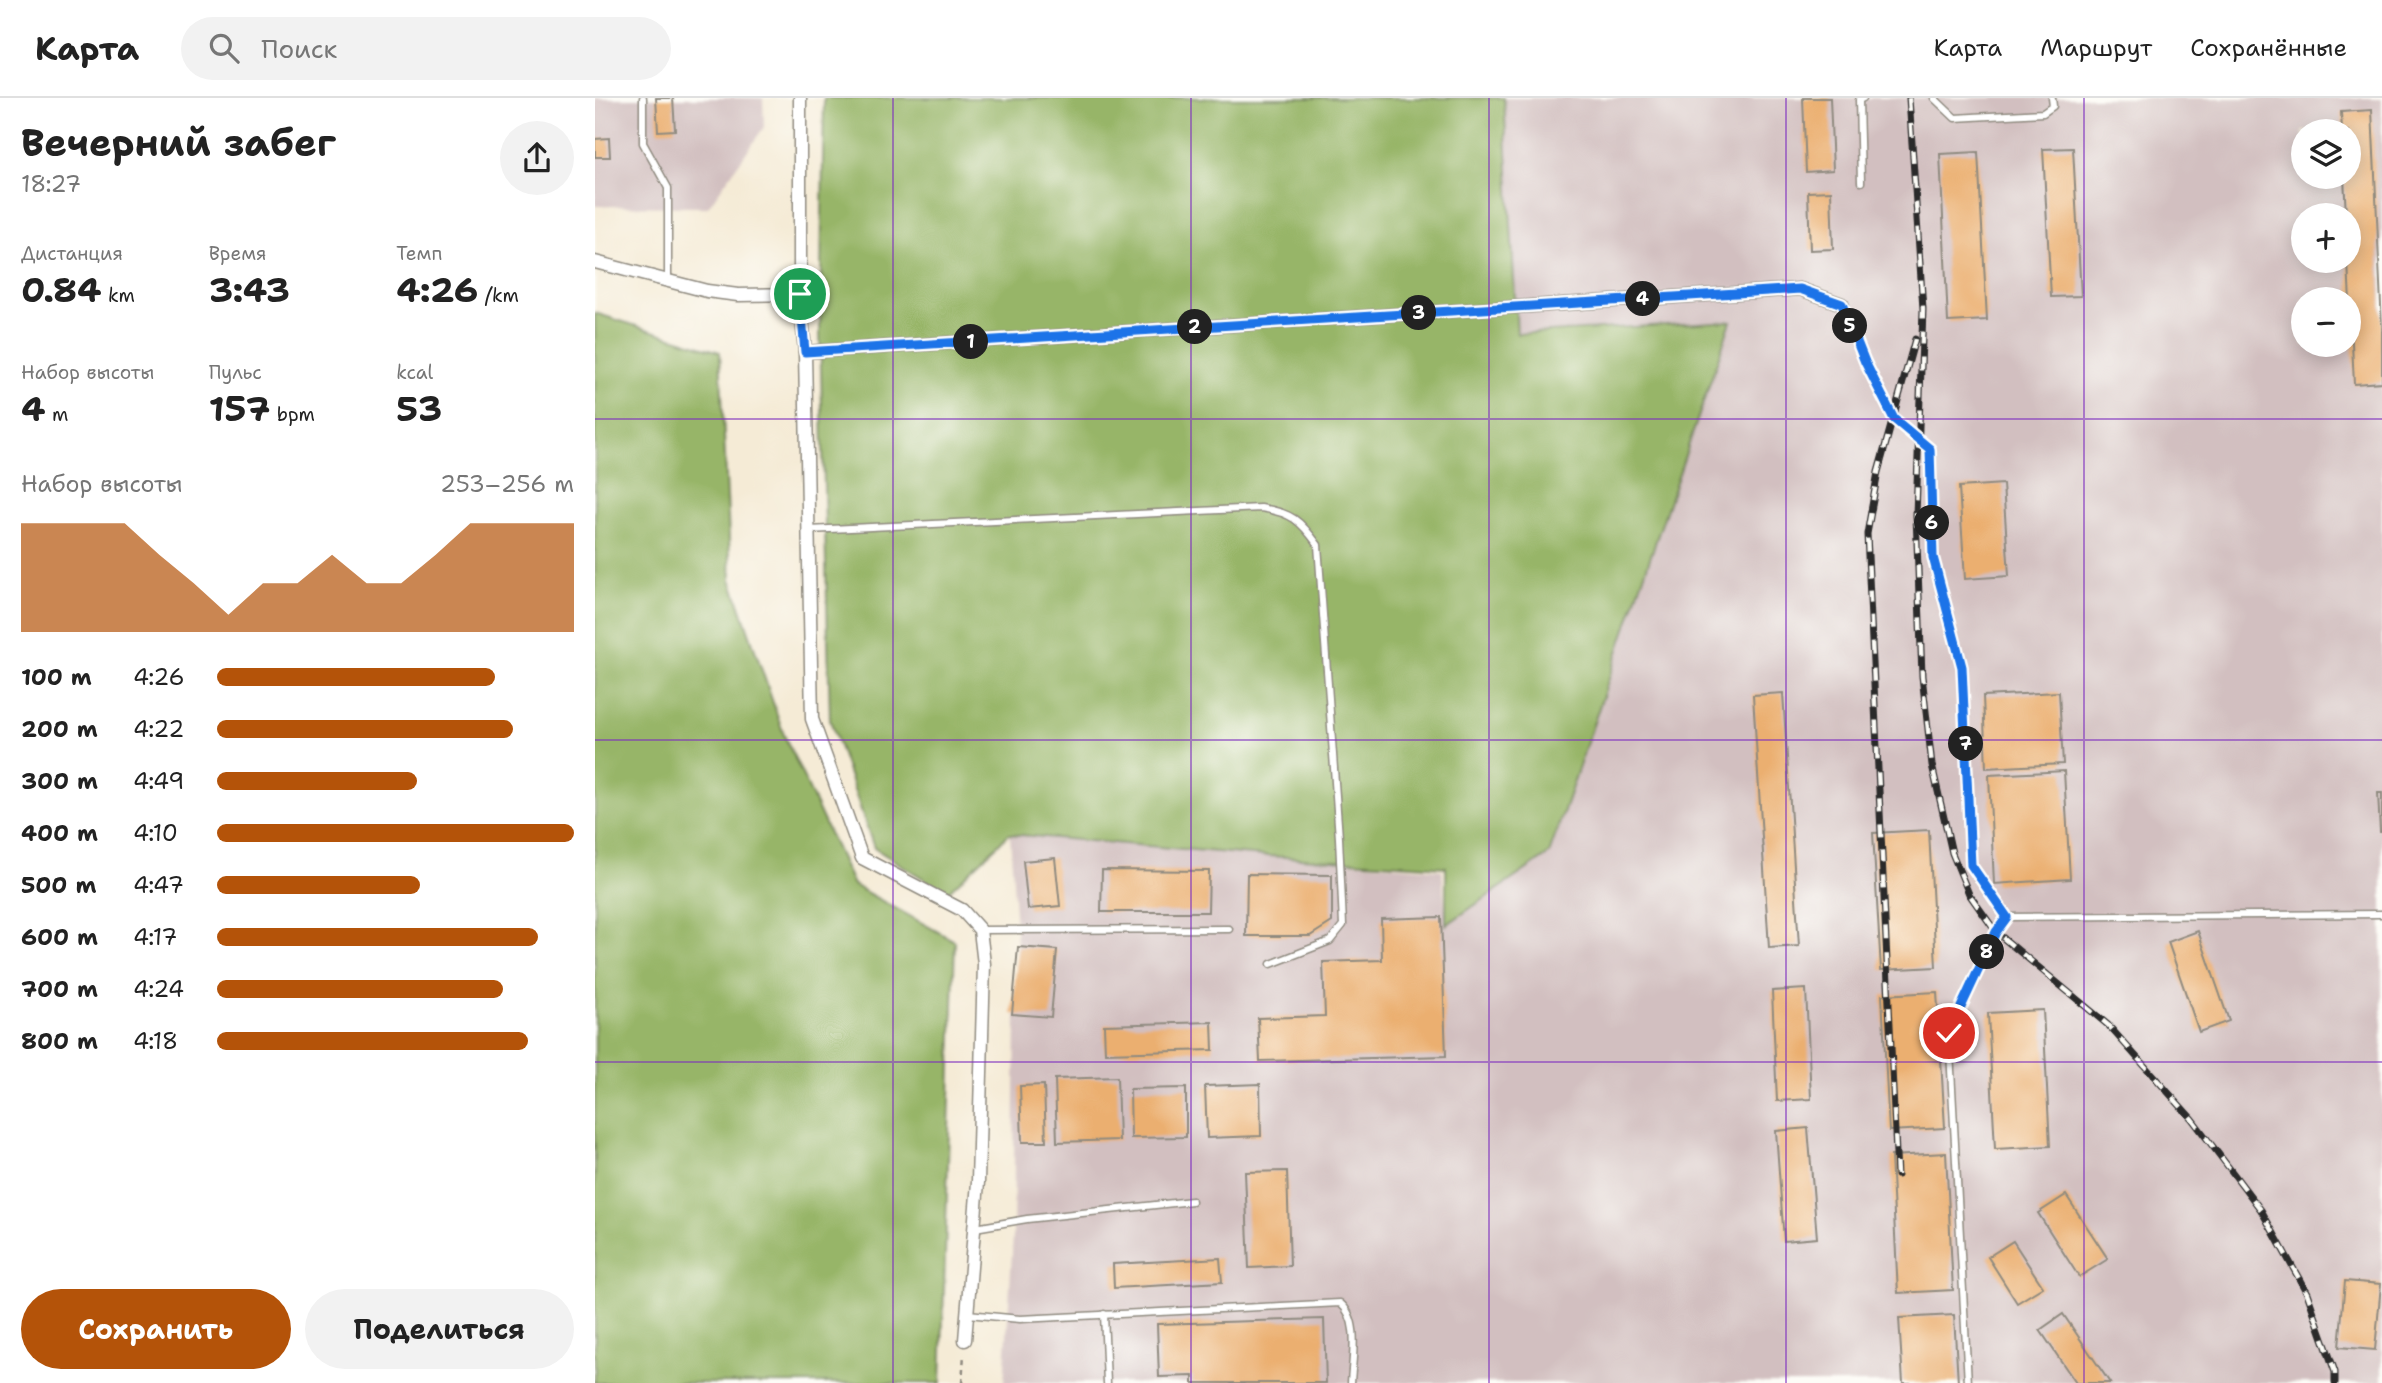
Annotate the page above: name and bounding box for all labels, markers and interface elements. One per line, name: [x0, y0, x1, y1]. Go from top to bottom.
search box: [181, 17, 671, 80]
text: Карта: [35, 26, 139, 71]
icon: search: [205, 29, 243, 67]
text: Поиск: [261, 31, 337, 66]
text: Карта: [1934, 32, 2002, 64]
text: Маршрут: [2040, 32, 2152, 64]
text: Сохранённые: [2190, 32, 2347, 64]
text: Вечерний забег: [21, 117, 336, 168]
map controls: [2291, 119, 2361, 357]
button: layers: [2291, 119, 2361, 189]
button: share: [500, 121, 574, 195]
text: 18:27: [21, 169, 81, 199]
button: +: [2291, 203, 2361, 273]
text: Дистанция: [21, 241, 123, 266]
text: Время: [209, 241, 267, 266]
text: Темп: [396, 241, 442, 266]
pin: [770, 264, 830, 324]
text: 0.84: [21, 266, 101, 313]
text: 3:43: [209, 266, 290, 313]
text: 4:26: [396, 266, 478, 313]
icon: arrive: [781, 275, 819, 313]
pin: 4: [1625, 282, 1661, 316]
text: km: [101, 283, 135, 308]
text: /km: [478, 283, 519, 308]
text: 4: [1636, 286, 1649, 311]
button: −: [2291, 287, 2361, 357]
pin: 3: [1401, 296, 1437, 330]
text: 3: [1412, 300, 1425, 325]
pin: 5: [1833, 308, 1867, 344]
pin: 2: [1177, 310, 1213, 344]
text: 5: [1844, 313, 1855, 338]
text: 2: [1188, 314, 1201, 339]
pin: 1: [953, 324, 989, 360]
text: 1: [966, 329, 975, 354]
text: Набор высоты: [21, 360, 154, 385]
text: Пульс: [209, 360, 262, 385]
text: kcal: [396, 360, 433, 385]
text: 4: [21, 385, 46, 432]
text: 157: [209, 385, 270, 432]
text: 53: [396, 385, 442, 432]
text: m: [46, 402, 68, 427]
text: bpm: [270, 402, 315, 427]
text: Набор высоты: [21, 469, 182, 499]
text: 253–256 m: [440, 469, 574, 499]
pin: 6: [1915, 506, 1949, 540]
text: 6: [1925, 510, 1938, 535]
text: 100 m: [21, 662, 92, 692]
text: 4:26: [133, 662, 184, 692]
text: 200 m: [21, 714, 98, 744]
text: 4:22: [133, 714, 184, 744]
pin: 7: [1949, 726, 1983, 762]
text: 7: [1959, 731, 1972, 756]
text: 300 m: [21, 766, 98, 796]
text: 4:49: [133, 766, 184, 796]
text: 400 m: [21, 818, 98, 848]
text: 4:10: [133, 818, 178, 848]
text: 500 m: [21, 870, 96, 900]
text: 4:47: [133, 870, 184, 900]
text: 600 m: [21, 922, 98, 952]
text: 4:17: [133, 922, 177, 952]
pin: 8: [1969, 934, 2005, 970]
text: 8: [1980, 939, 1993, 964]
text: 700 m: [21, 974, 98, 1004]
text: 4:24: [133, 974, 184, 1004]
pin: [1919, 1003, 1979, 1063]
icon: check: [1930, 1014, 1968, 1052]
text: 800 m: [21, 1026, 98, 1056]
text: 4:18: [133, 1026, 178, 1056]
button: Сохранить: [21, 1289, 291, 1369]
button: Поделиться: [305, 1289, 574, 1369]

